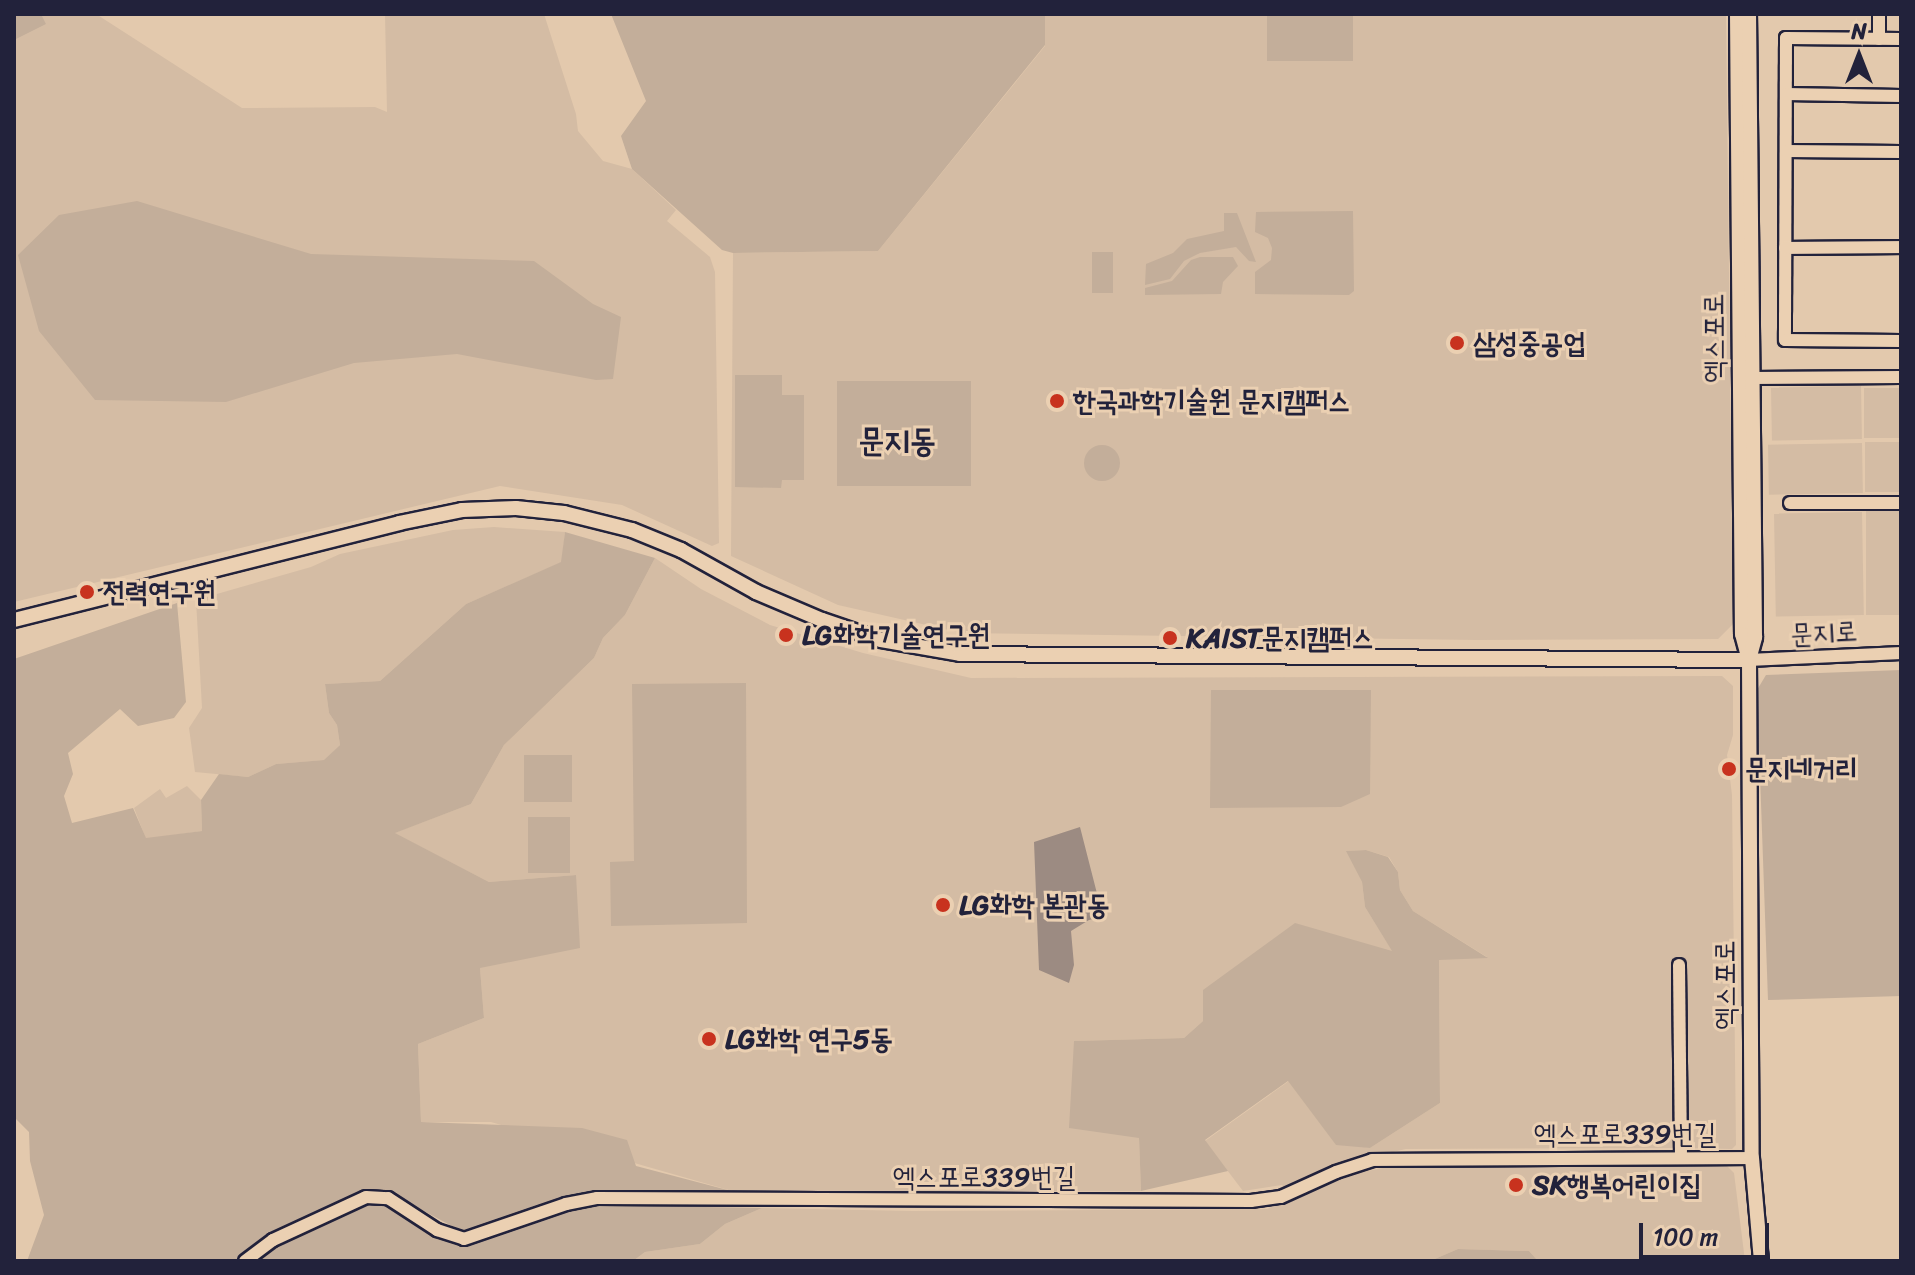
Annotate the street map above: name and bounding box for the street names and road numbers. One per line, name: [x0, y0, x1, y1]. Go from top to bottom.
street label: 엑스포로: [1697, 293, 1731, 383]
street label: 문지로: [1789, 614, 1859, 652]
street label: 엑스포로: [1708, 940, 1742, 1030]
street label: 엑스포로339번길: [1533, 1117, 1717, 1151]
street label: 엑스포로339번길: [892, 1160, 1076, 1194]

